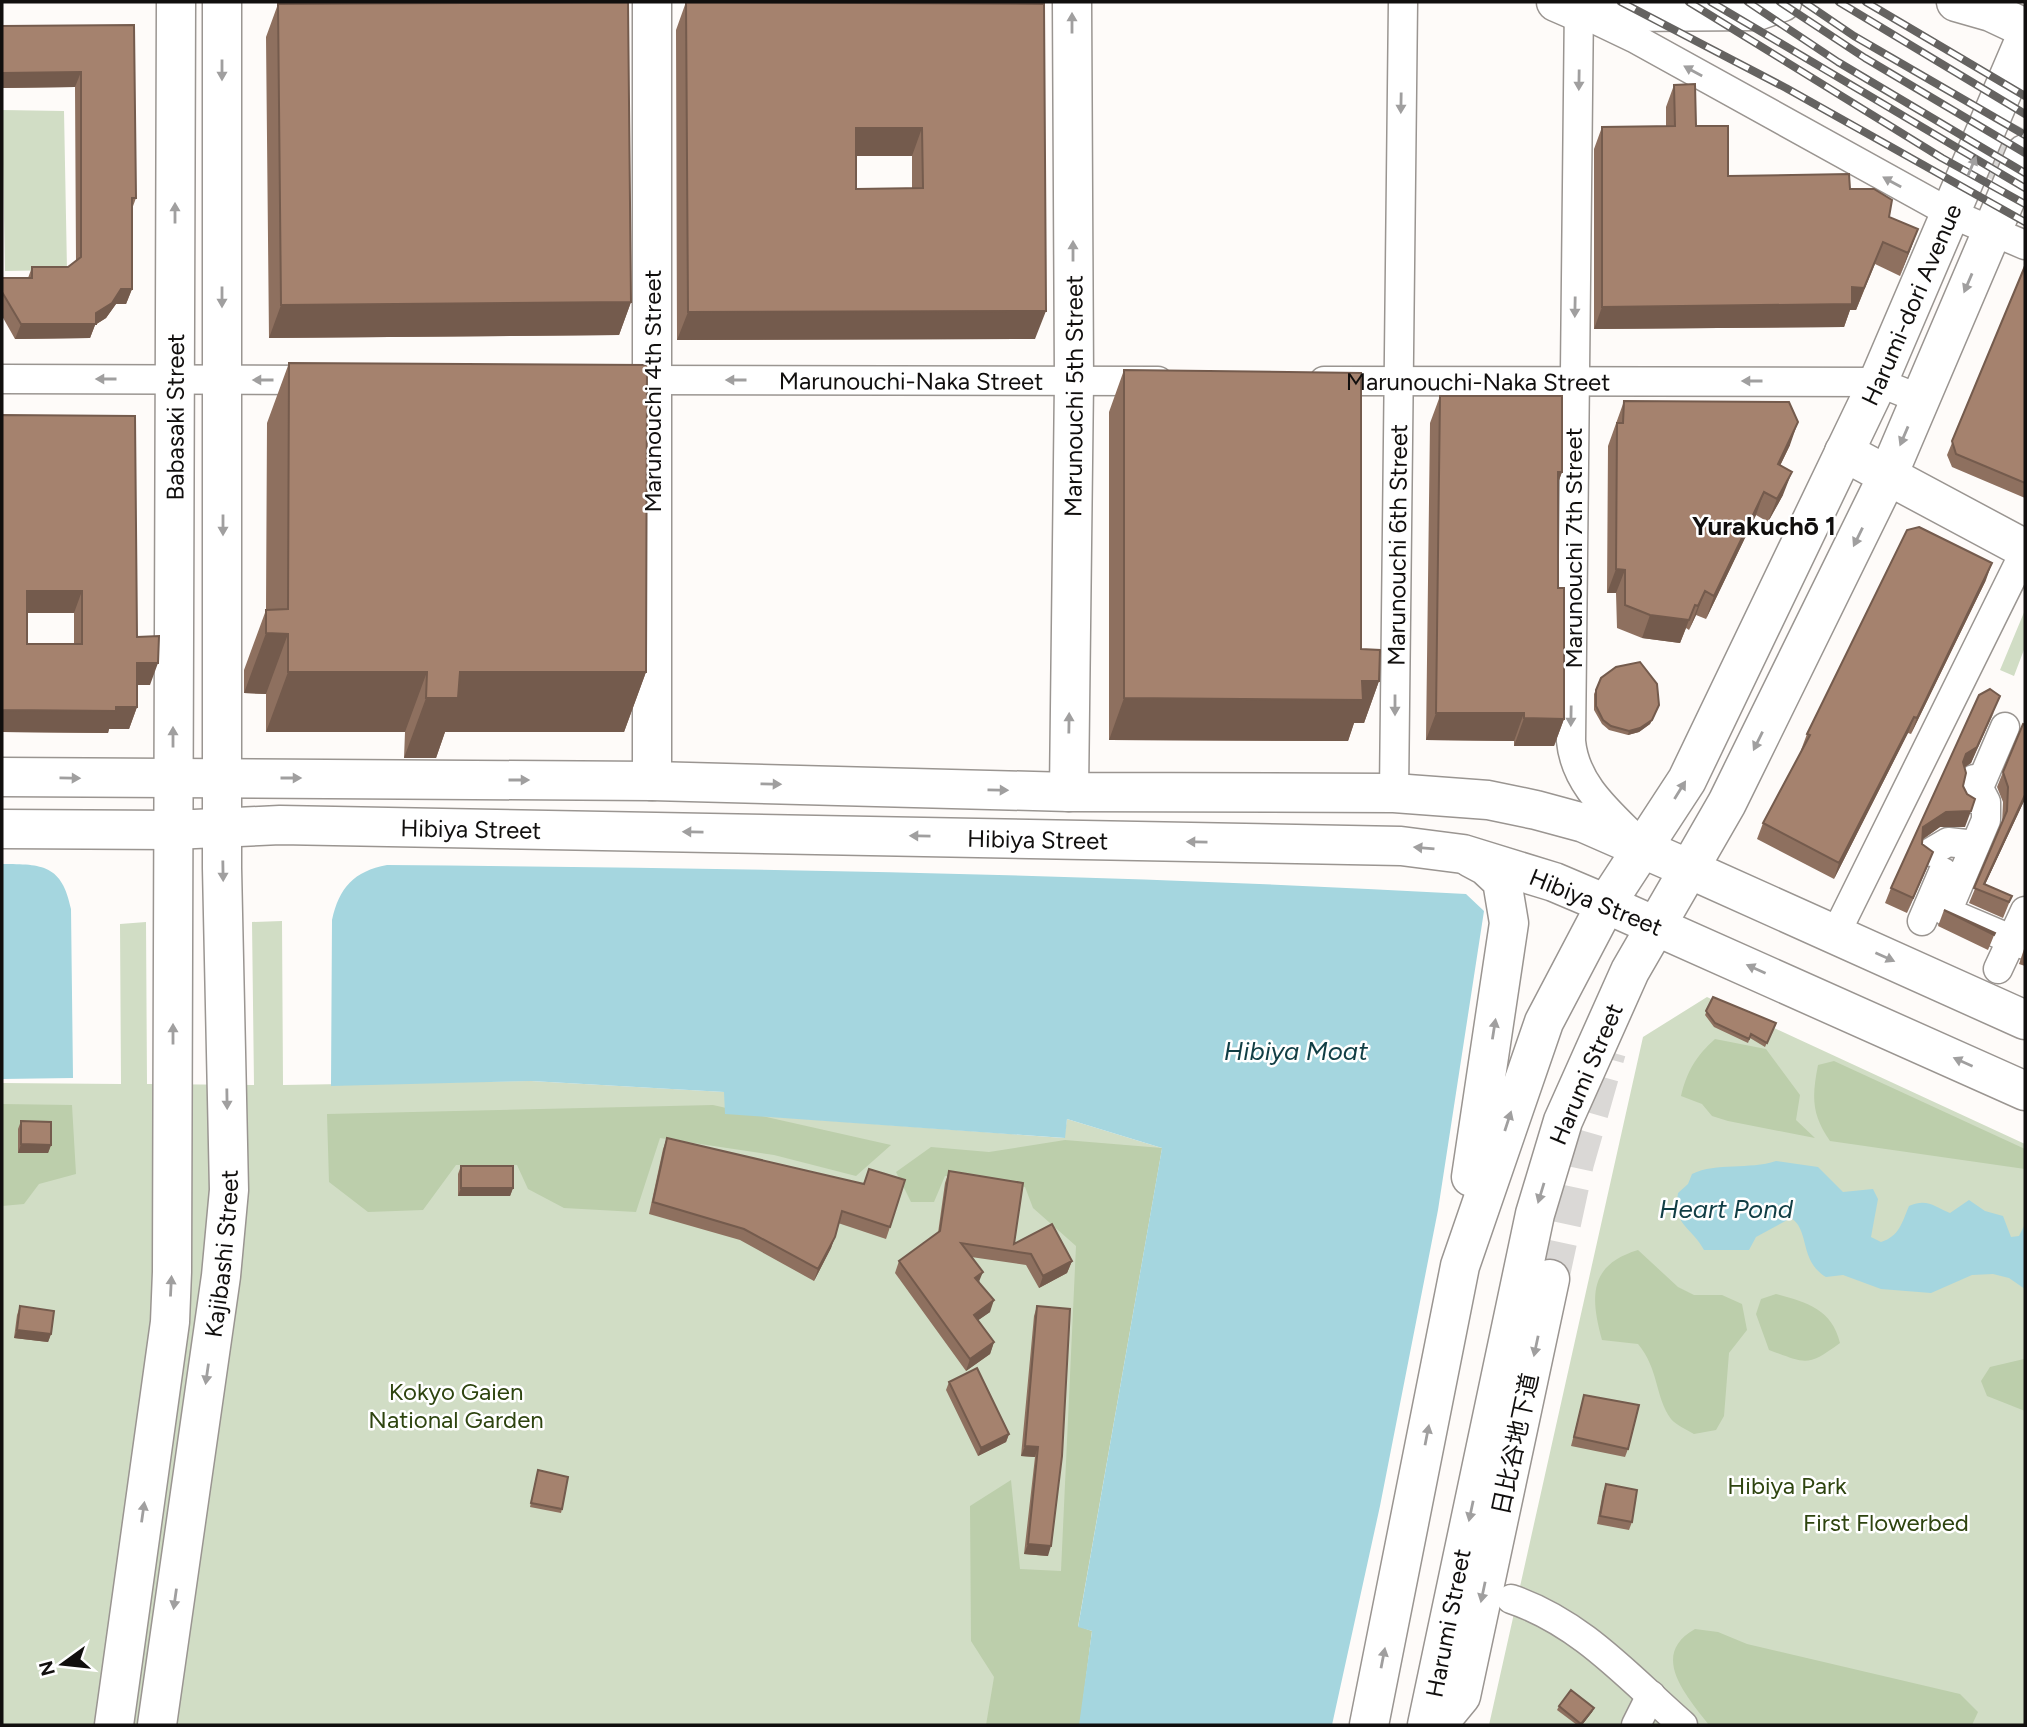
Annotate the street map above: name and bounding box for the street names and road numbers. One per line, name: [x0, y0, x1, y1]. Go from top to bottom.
street label: Harumi-dori Avenue: [1855, 199, 1967, 410]
street label: Marunouchi 4th Street: [638, 269, 667, 513]
street label: Marunouchi 5th Street: [1058, 275, 1089, 517]
street label: Babasaki Street: [160, 333, 189, 501]
street label: Marunouchi-Naka Street: [779, 366, 1043, 395]
street label: Marunouchi-Naka Street: [1346, 367, 1610, 396]
street label: Marunouchi 6th Street: [1381, 424, 1413, 666]
street label: Marunouchi 7th Street: [1559, 427, 1588, 669]
street label: Hibiya Street: [400, 813, 542, 844]
street label: Hibiya Street: [967, 823, 1109, 855]
street label: Hibiya Street: [1525, 862, 1667, 942]
street label: Harumi Street: [1543, 999, 1629, 1149]
street label: Kajibashi Street: [198, 1169, 244, 1339]
street label: 日比谷地下道: [1486, 1371, 1544, 1517]
street label: Harumi Street: [1419, 1546, 1477, 1700]

